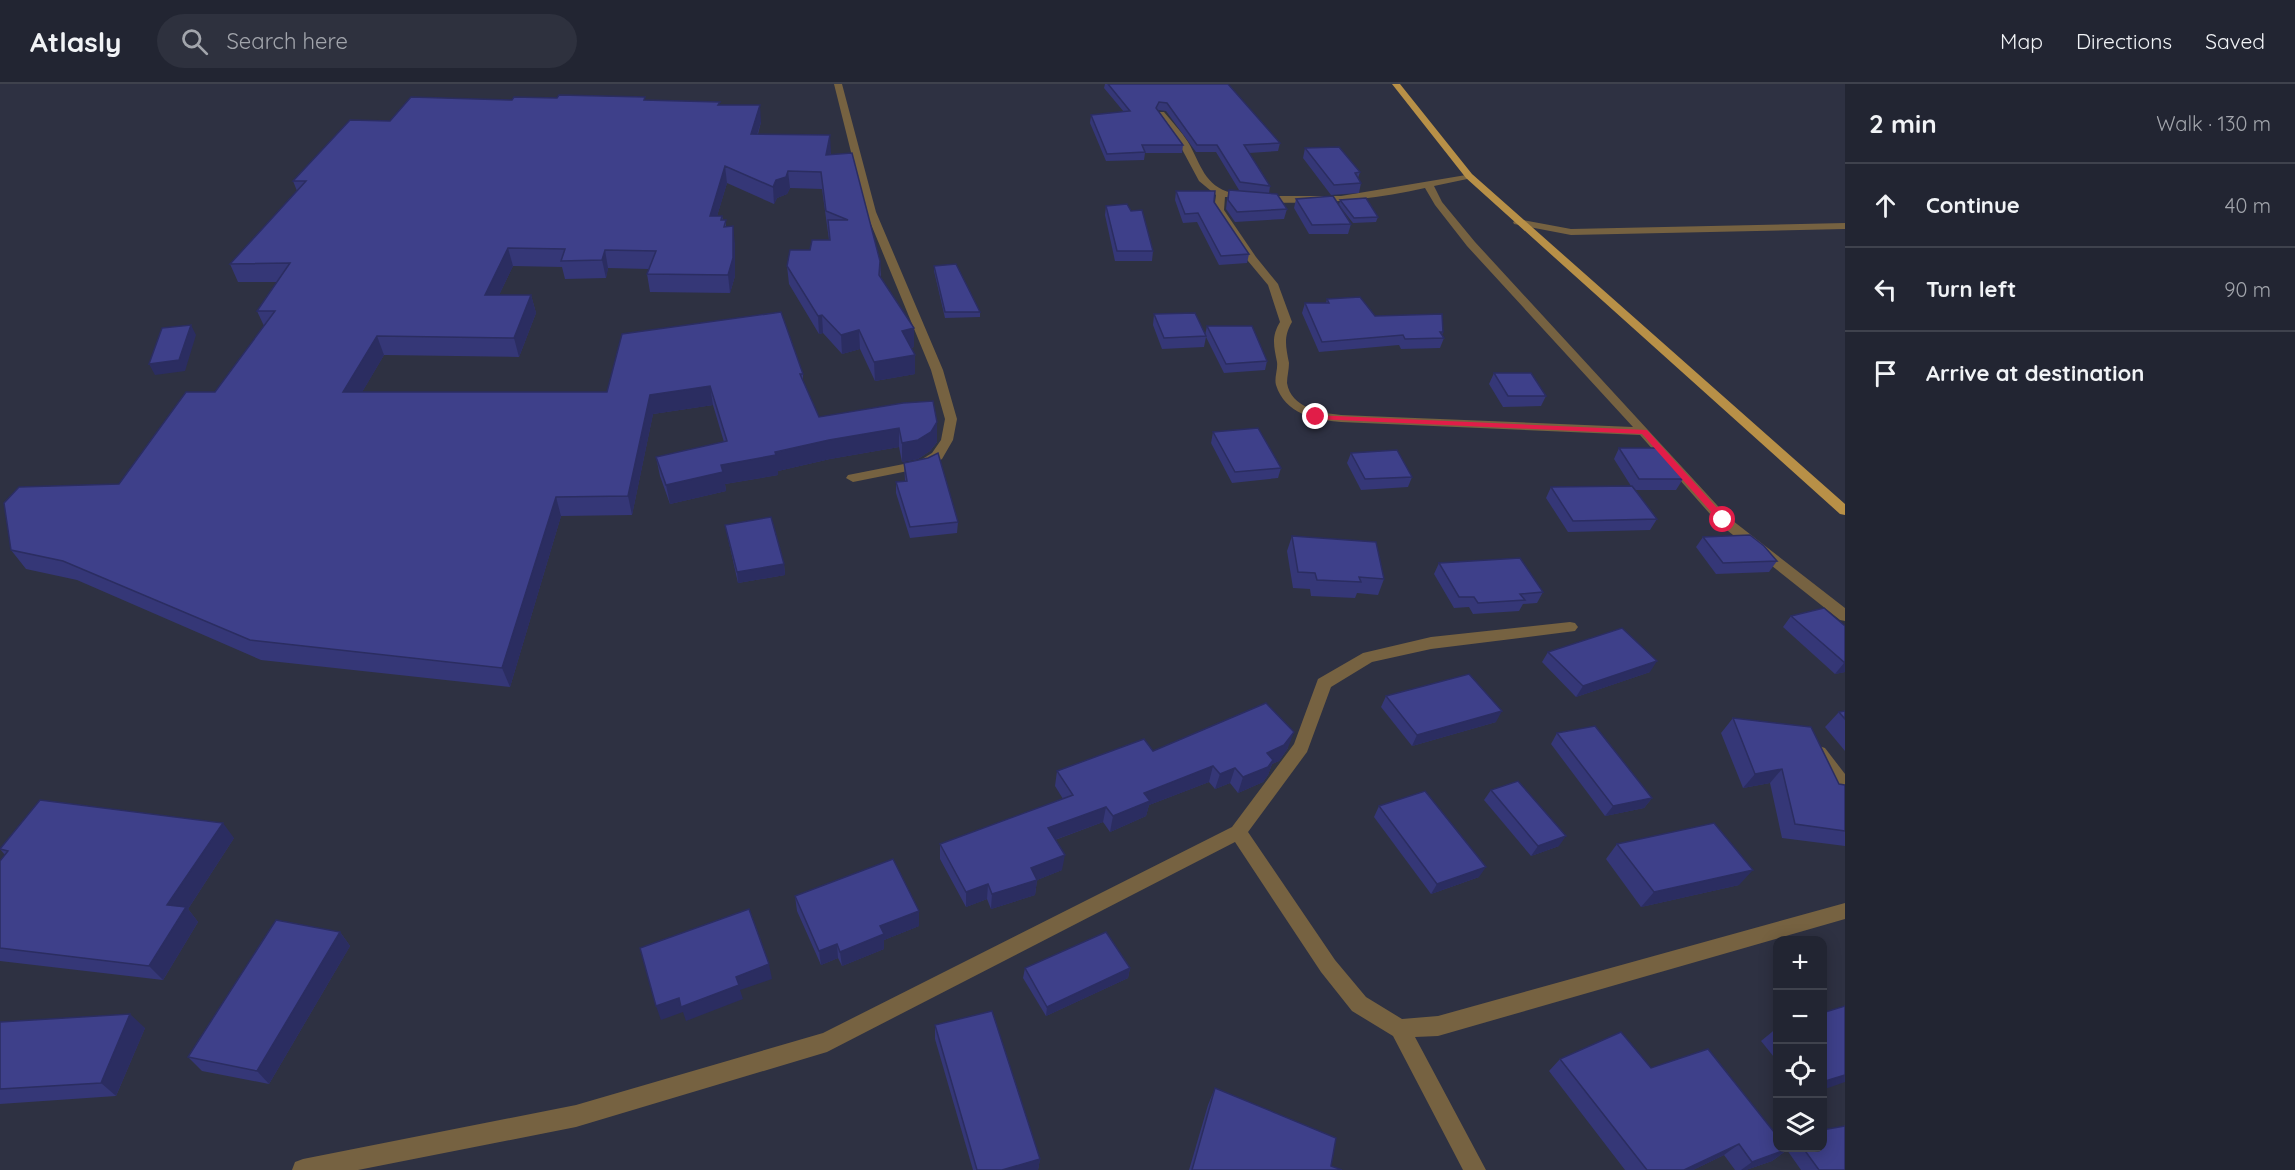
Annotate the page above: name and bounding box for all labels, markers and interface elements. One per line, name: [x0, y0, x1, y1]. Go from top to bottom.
search box: [157, 14, 577, 68]
text: Atlasly: [30, 24, 121, 59]
icon: search: [178, 25, 211, 58]
text: Search here: [226, 27, 348, 55]
text: Map: [2000, 28, 2043, 54]
text: Directions: [2076, 28, 2172, 54]
text: Saved: [2205, 28, 2265, 54]
text: 2 min: [1869, 107, 1937, 140]
text: Walk · 130 m: [2156, 111, 2271, 136]
icon: ahead: [1869, 189, 1902, 222]
text: Continue: [1926, 191, 2020, 219]
text: 40 m: [2225, 193, 2271, 218]
icon: left: [1869, 273, 1902, 306]
text: Turn left: [1926, 275, 2016, 303]
text: 90 m: [2224, 277, 2271, 302]
icon: arrive: [1869, 357, 1902, 390]
text: Arrive at destination: [1926, 359, 2144, 387]
route end: [1302, 403, 1328, 429]
route start: [1709, 506, 1735, 532]
map controls: [1773, 936, 1827, 1152]
button: +: [1773, 936, 1827, 990]
button: −: [1773, 990, 1827, 1044]
button: locate: [1773, 1044, 1827, 1098]
button: layers: [1773, 1098, 1827, 1152]

